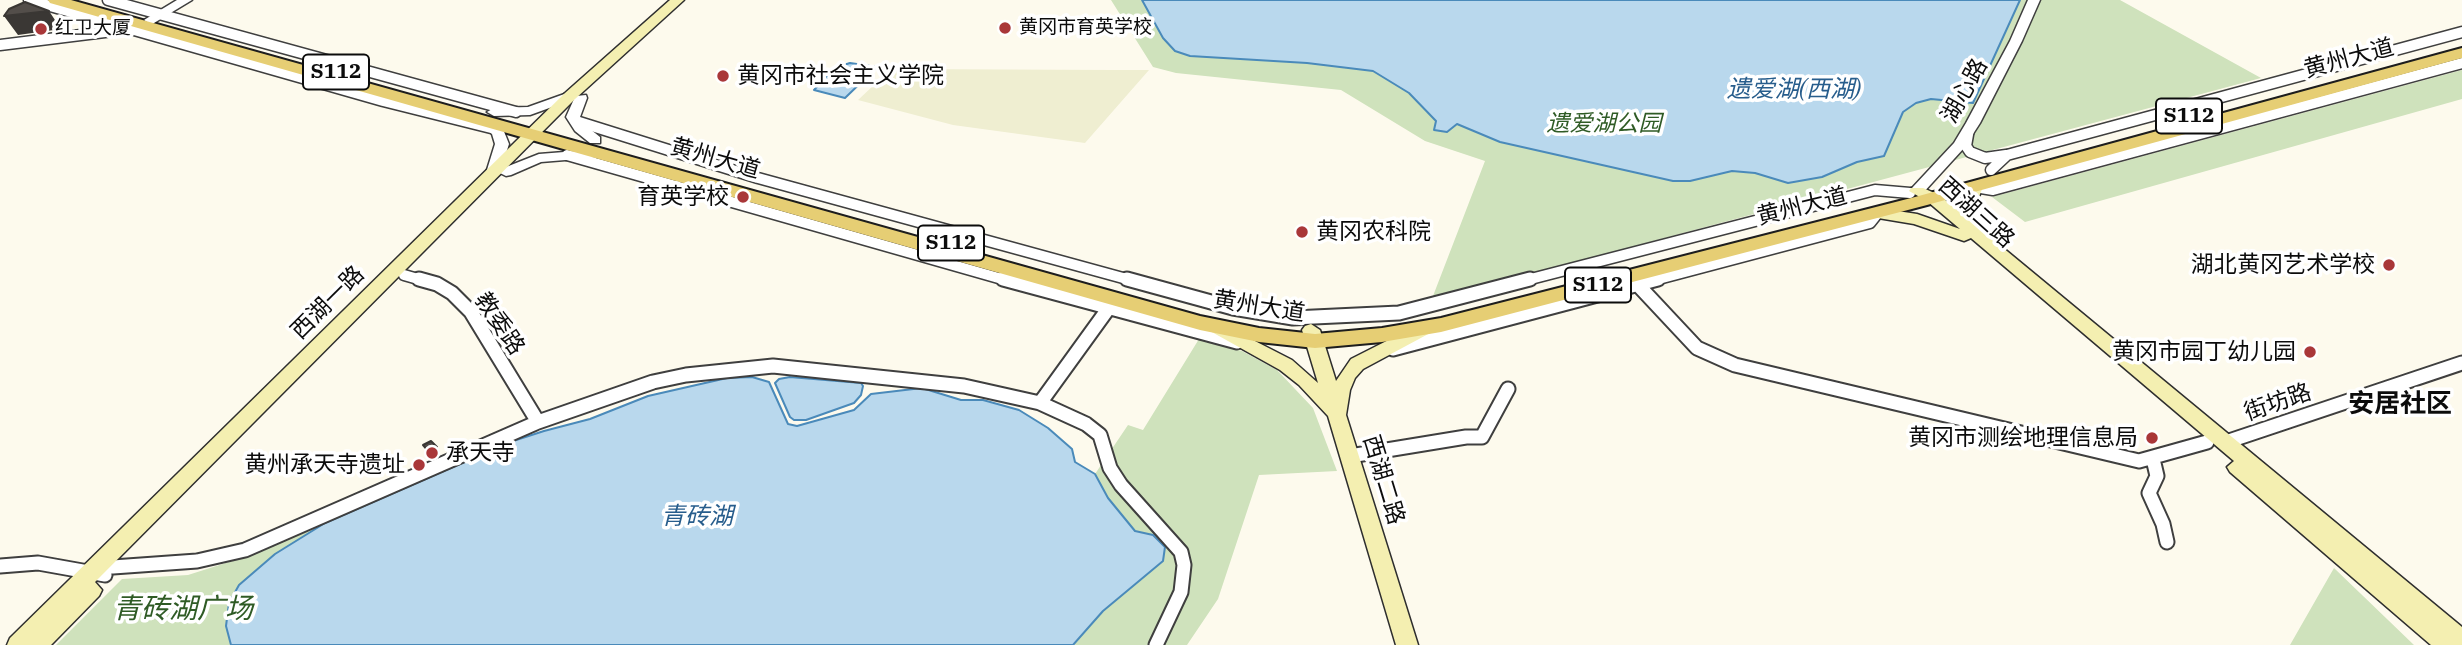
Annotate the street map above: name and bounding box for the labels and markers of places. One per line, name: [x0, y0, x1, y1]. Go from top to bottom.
place label: 黄冈市育英学校: [1019, 17, 1152, 39]
place label: 红卫大厦: [55, 18, 131, 40]
marker: 黄冈市育英学校: [997, 20, 1013, 36]
marker: 红卫大厦: [33, 21, 49, 37]
place label: 黄冈市社会主义学院: [737, 62, 944, 90]
marker: 黄冈市社会主义学院: [715, 68, 731, 84]
place label: 育英学校: [637, 183, 729, 211]
marker: 育英学校: [735, 189, 751, 205]
place label: 黄冈农科院: [1316, 218, 1431, 246]
marker: 黄冈农科院: [1294, 224, 1310, 240]
place label: 湖北黄冈艺术学校: [2191, 251, 2375, 279]
marker: 湖北黄冈艺术学校: [2381, 257, 2397, 273]
place label: 黄冈市园丁幼儿园: [2112, 338, 2296, 366]
marker: 黄冈市园丁幼儿园: [2302, 344, 2318, 360]
place label: 黄冈市测绘地理信息局: [1908, 424, 2138, 452]
marker: 黄冈市测绘地理信息局: [2144, 430, 2160, 446]
place label: 承天寺: [446, 439, 515, 467]
marker: 承天寺: [424, 445, 440, 461]
place label: 黄州承天寺遗址: [244, 451, 405, 479]
marker: 黄州承天寺遗址: [411, 457, 427, 473]

